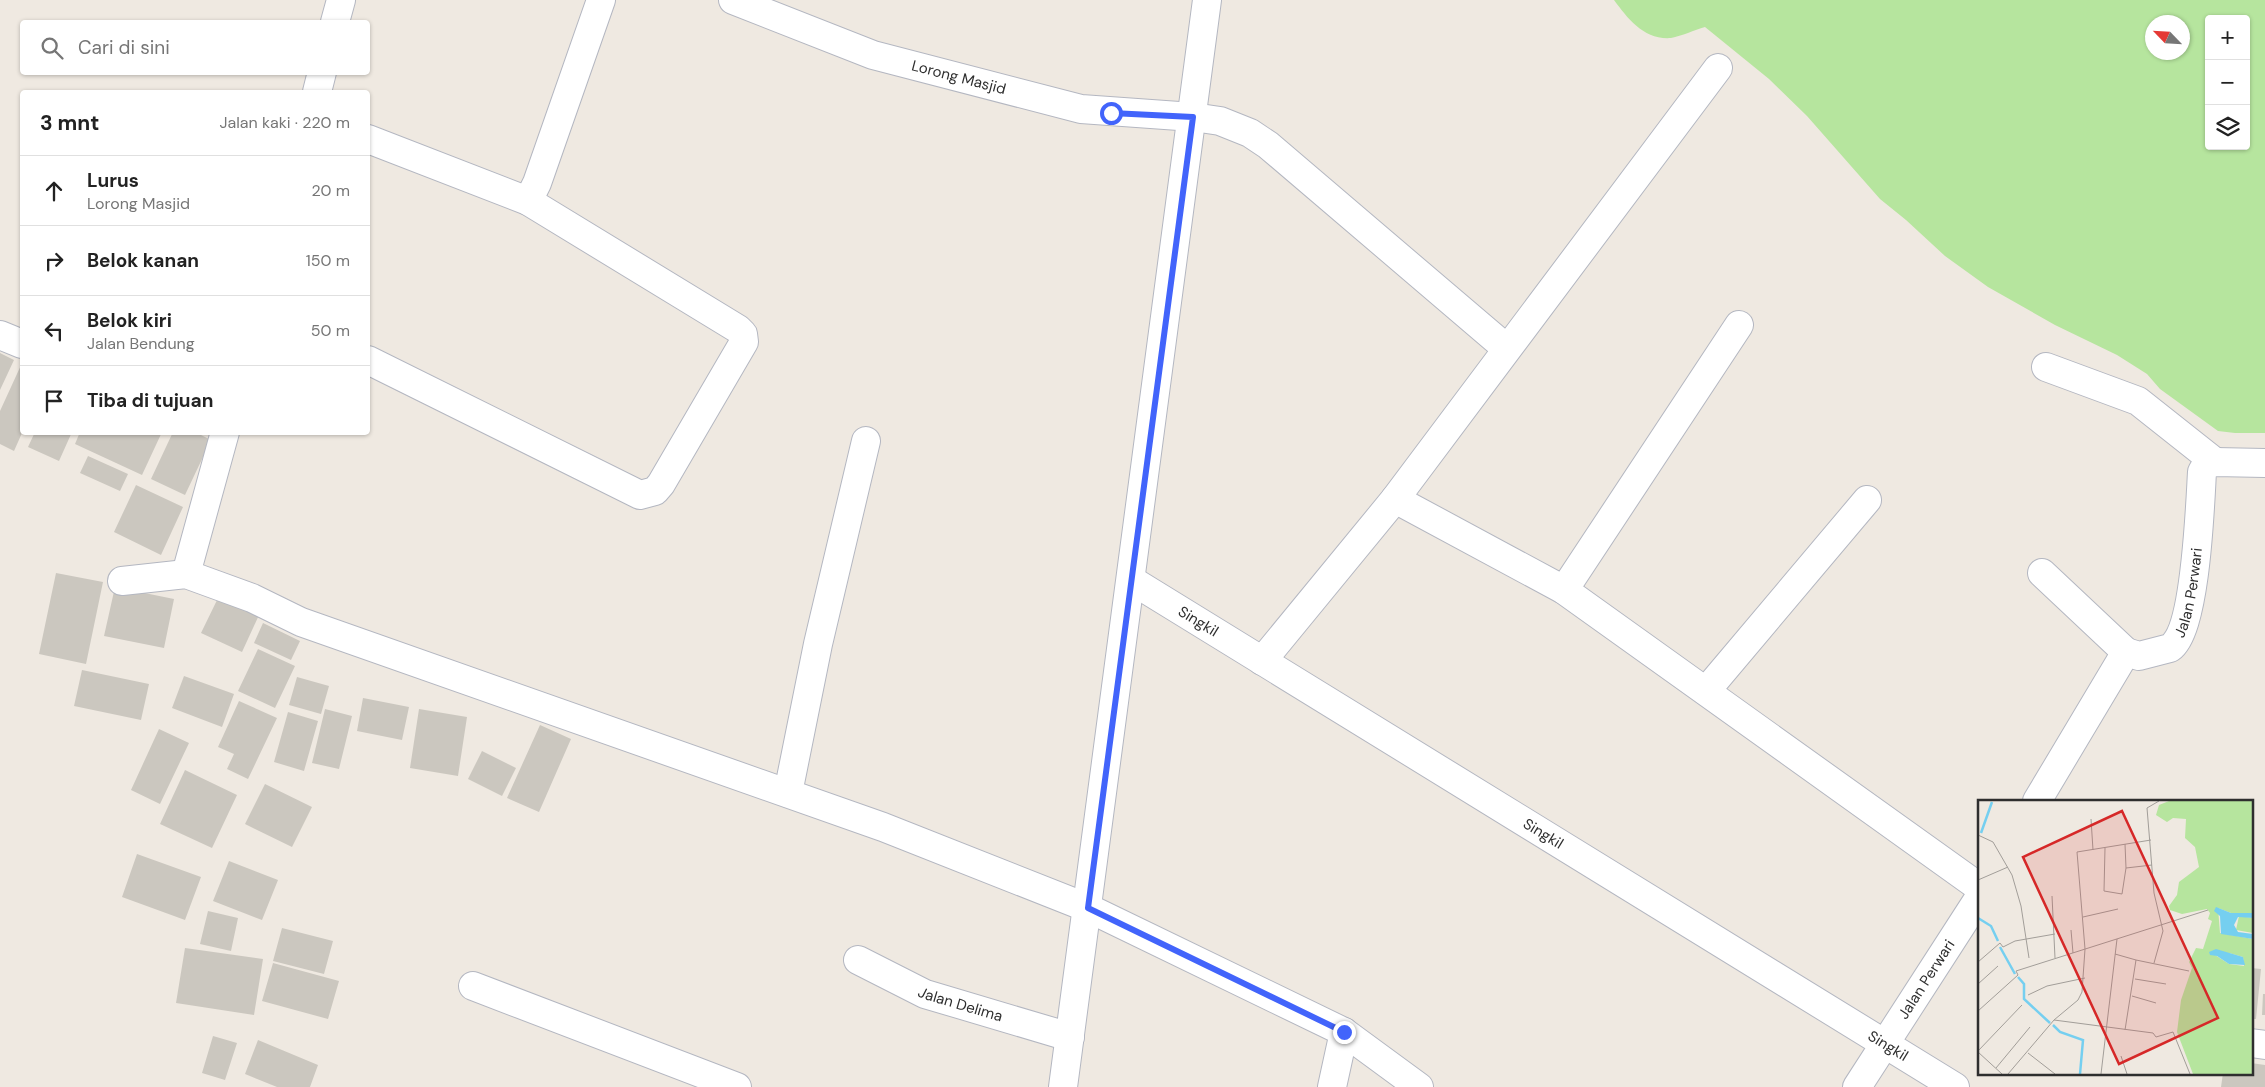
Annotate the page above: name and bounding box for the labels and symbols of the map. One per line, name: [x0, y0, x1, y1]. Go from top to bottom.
north arrow: [2145, 15, 2190, 60]
street label: Lorong Masjid: [909, 55, 1008, 99]
route start: [1100, 102, 1123, 125]
street label: Jalan Perwari: [2170, 547, 2207, 641]
street label: Singkil: [1174, 601, 1222, 641]
inset map: [1978, 800, 2252, 1074]
street label: Singkil: [1519, 814, 1567, 854]
street label: Jalan Perwari: [1893, 936, 1959, 1023]
street label: Jalan Delima: [914, 982, 1005, 1026]
route end: [1333, 1021, 1356, 1044]
street label: Singkil: [1864, 1026, 1912, 1066]

